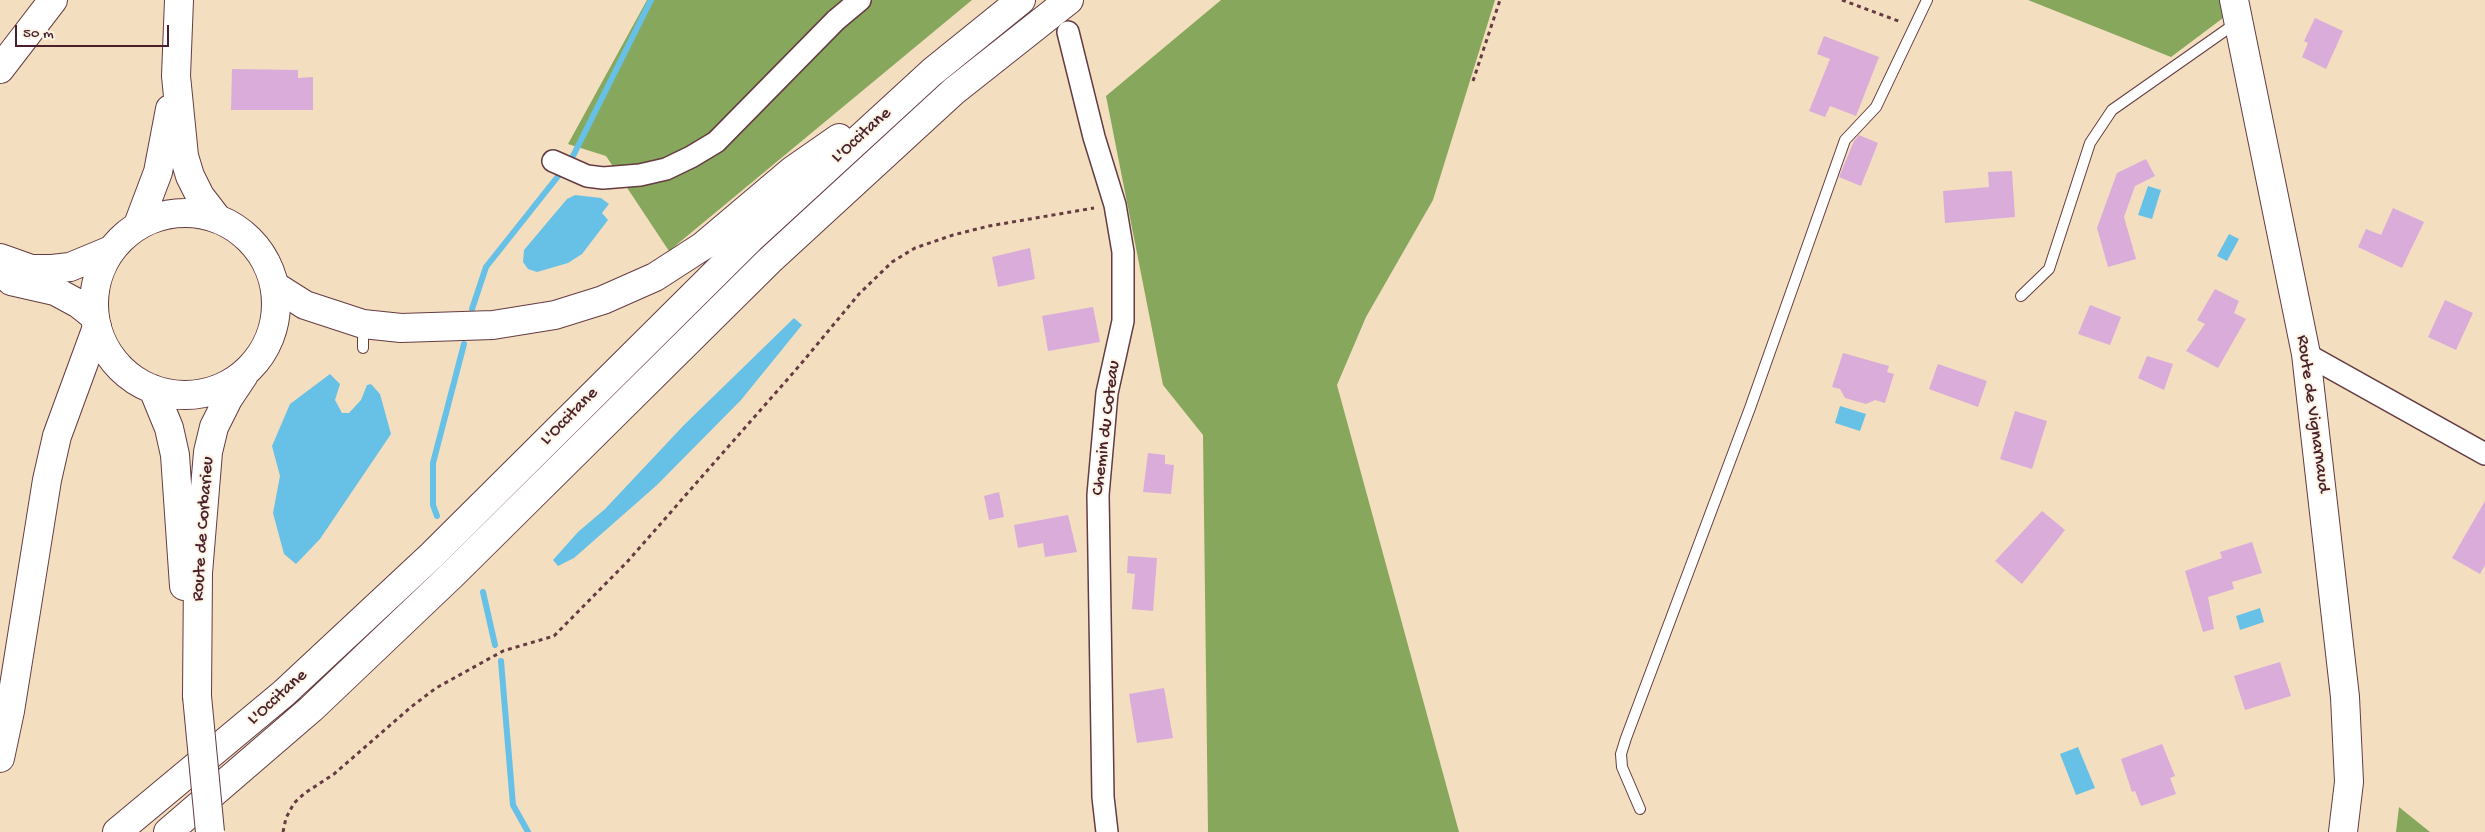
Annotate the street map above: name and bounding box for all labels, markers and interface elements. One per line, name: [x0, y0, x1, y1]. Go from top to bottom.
scale bar: [18, 15, 171, 47]
text: 50 m: [23, 25, 54, 43]
street label: L'Occitane: [828, 103, 896, 169]
street label: Route de Vignarnaud: [2290, 334, 2334, 494]
street label: Chemin du Coteau: [1088, 359, 1126, 497]
street label: L'Occitane: [536, 383, 604, 451]
street label: Route de Corbarieu: [188, 456, 220, 602]
street label: L'Occitane: [244, 665, 312, 731]

